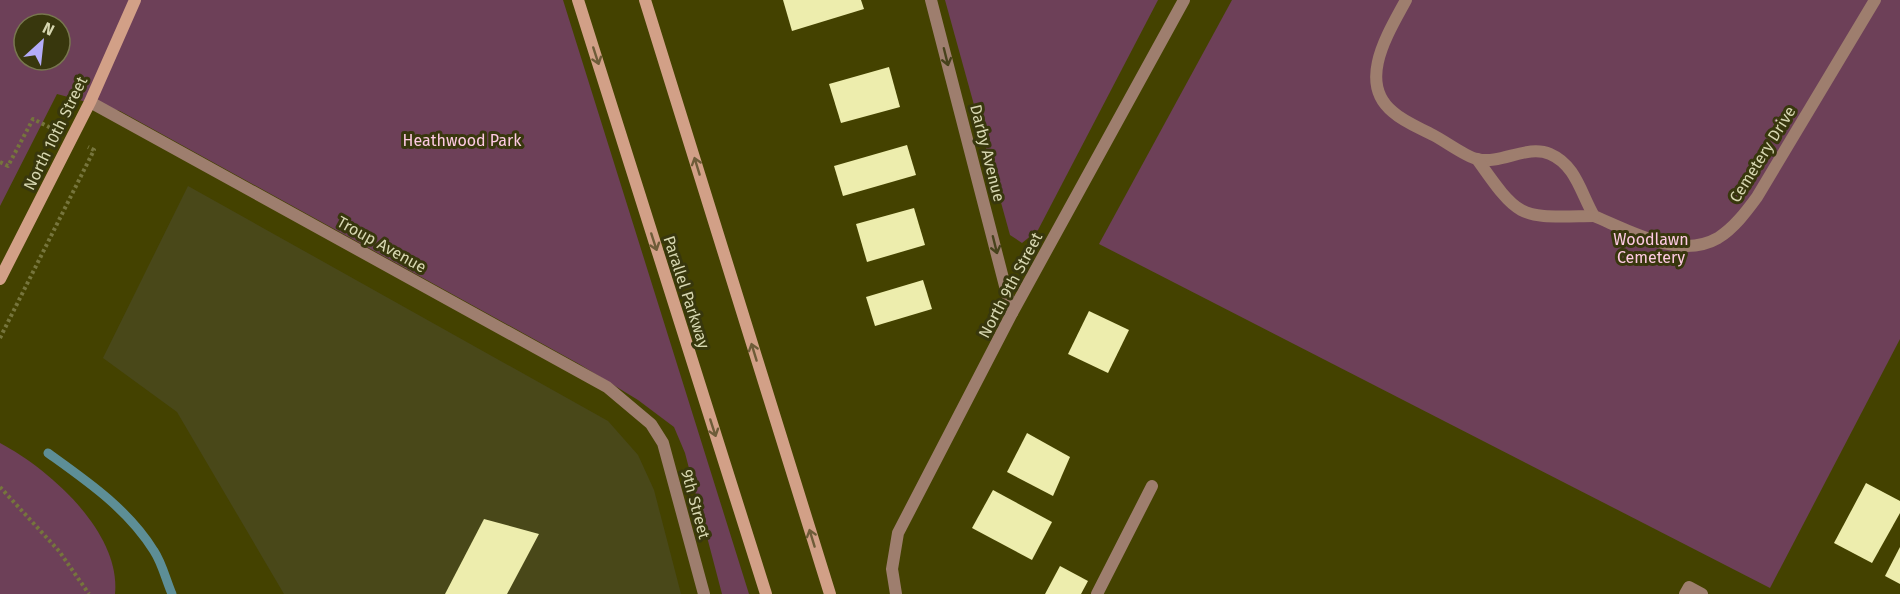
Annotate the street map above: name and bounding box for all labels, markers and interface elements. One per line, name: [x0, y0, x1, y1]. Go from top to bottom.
north arrow: [12, 12, 72, 72]
text: N: [40, 18, 58, 40]
one-way arrow: [591, 46, 602, 65]
one-way arrow: [941, 47, 952, 66]
street label: North 10th Street: [20, 73, 91, 193]
street label: Darby Avenue: [966, 102, 1009, 204]
street label: Cemetery Drive: [1725, 103, 1800, 206]
park label: Heathwood Park: [403, 131, 522, 150]
one-way arrow: [690, 157, 701, 176]
street label: Troup Avenue: [334, 212, 430, 277]
street label: North 9th Street: [975, 229, 1046, 341]
park label: Woodlawn Cemetery: [1613, 230, 1689, 267]
one-way arrow: [649, 232, 660, 251]
street label: Parallel Parkway: [659, 233, 714, 351]
one-way arrow: [990, 236, 1001, 255]
one-way arrow: [748, 343, 759, 362]
one-way arrow: [708, 418, 719, 437]
street label: 9th Street: [677, 467, 714, 541]
one-way arrow: [806, 529, 817, 548]

